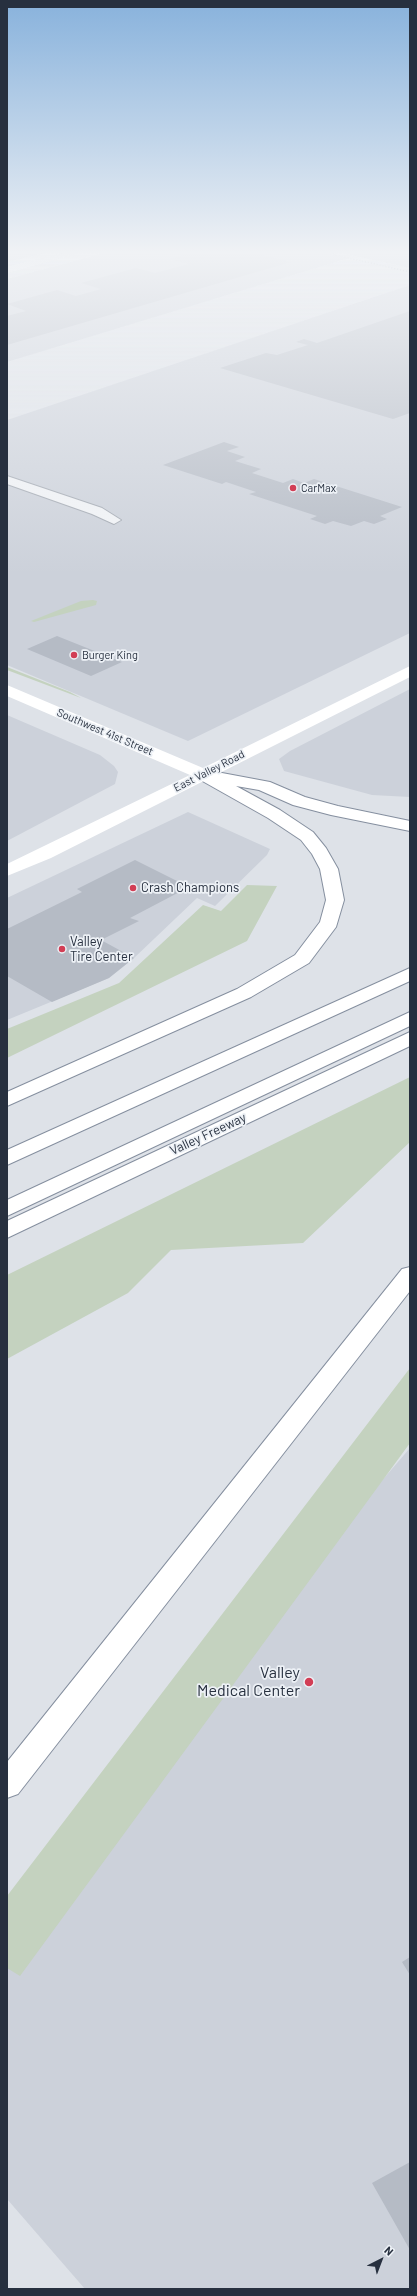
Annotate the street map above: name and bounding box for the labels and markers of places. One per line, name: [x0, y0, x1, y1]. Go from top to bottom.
place label: CarMax: [301, 481, 336, 495]
marker: CarMax: [288, 483, 298, 493]
place label: Burger King: [82, 648, 138, 662]
marker: Burger King: [69, 650, 79, 660]
place label: Crash Champions: [141, 880, 239, 896]
marker: Crash Champions: [128, 883, 138, 893]
place label: Valley Tire Center: [70, 934, 133, 965]
marker: Valley Tire Center: [57, 944, 67, 954]
place label: Valley Medical Center: [197, 1663, 300, 1701]
marker: Valley Medical Center: [303, 1676, 315, 1688]

